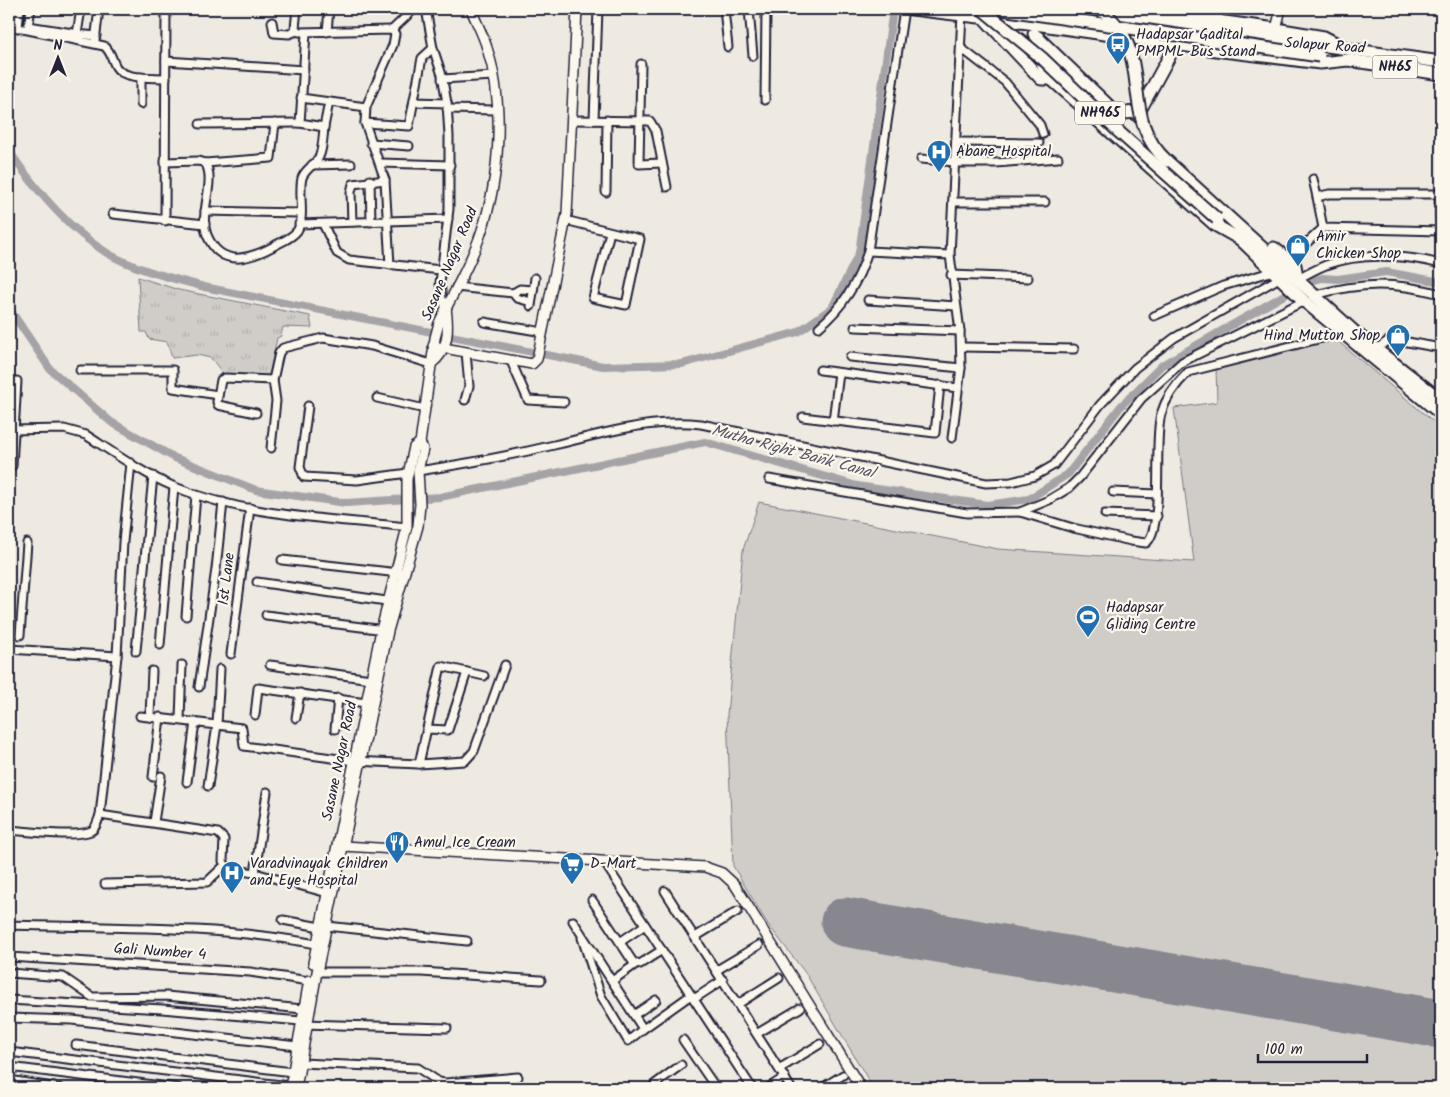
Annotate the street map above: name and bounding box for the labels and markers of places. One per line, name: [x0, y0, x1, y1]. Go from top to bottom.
place label: Hadapsar Gadital PMPML Bus Stand: [1136, 23, 1256, 64]
bus stop icon: Hadapsar Gadital PMPML Bus Stand: [1105, 31, 1131, 65]
hospital icon: Abane Hospital: [926, 139, 952, 173]
place label: Abane Hospital: [956, 140, 1052, 164]
place label: Amir Chicken Shop: [1316, 225, 1401, 266]
shop icon: Amir Chicken Shop: [1285, 233, 1311, 267]
shop icon: Hind Mutton Shop: [1385, 323, 1411, 357]
place label: Hind Mutton Shop: [1263, 324, 1380, 348]
place label: Hadapsar Gliding Centre: [1106, 596, 1196, 637]
sports icon: Hadapsar Gliding Centre: [1075, 604, 1101, 638]
restaurant icon: Amul Ice Cream: [384, 830, 410, 864]
place label: Amul Ice Cream: [414, 831, 516, 855]
supermarket icon: D-Mart: [559, 851, 585, 885]
place label: Varadvinayak Children and Eye Hospital: [250, 852, 388, 893]
place label: D-Mart: [590, 852, 636, 876]
hospital icon: Varadvinayak Children and Eye Hospital: [219, 860, 245, 894]

